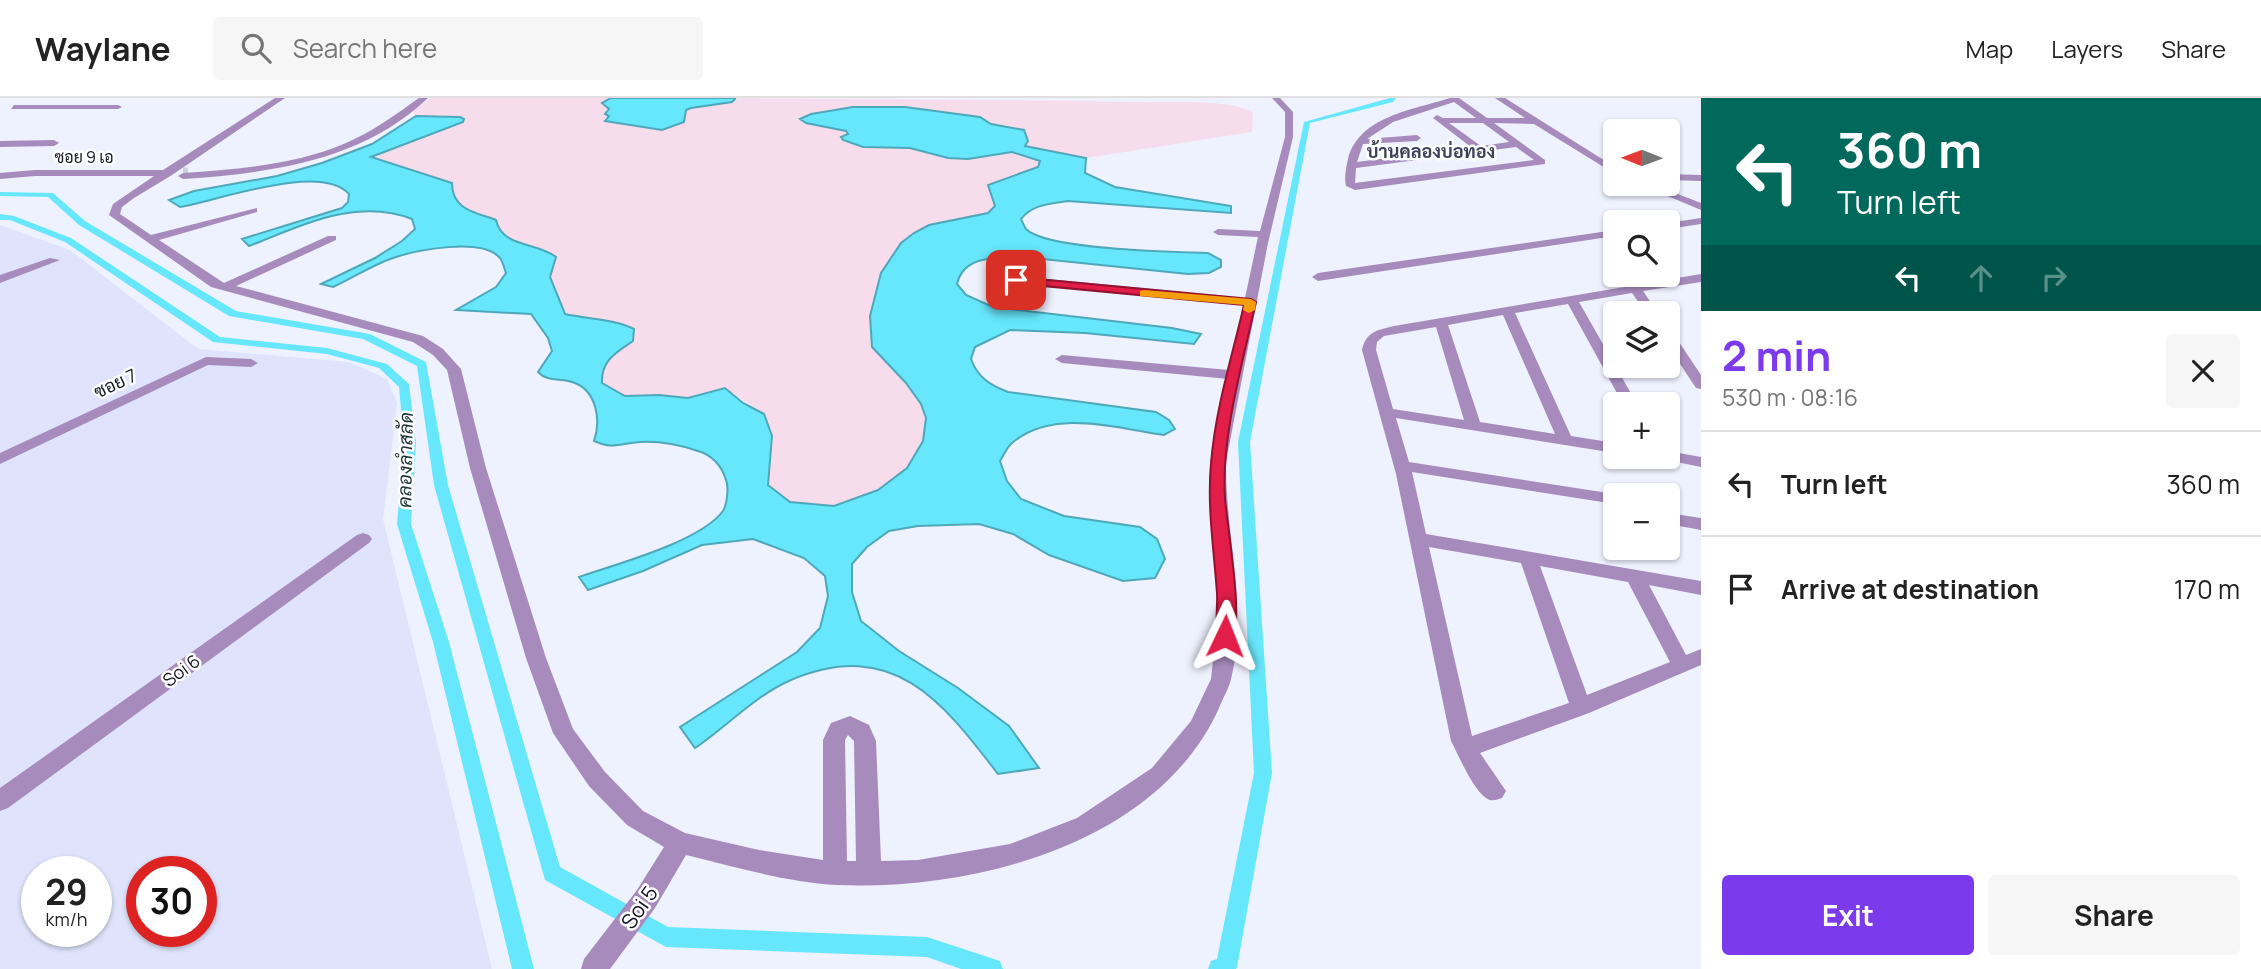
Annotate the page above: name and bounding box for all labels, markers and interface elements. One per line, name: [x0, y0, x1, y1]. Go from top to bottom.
search box: [213, 17, 703, 80]
text: Waylane: [35, 26, 171, 71]
icon: search: [237, 29, 275, 67]
text: Search here: [293, 30, 437, 66]
text: Map: [1966, 32, 2013, 65]
text: Layers: [2051, 32, 2123, 65]
text: Share: [2161, 32, 2226, 65]
text: 360 m: [1837, 116, 1982, 183]
north arrow: [1603, 119, 1680, 196]
map controls: [1603, 119, 1680, 560]
icon: left: [1722, 126, 1813, 217]
district label: บ้านคลองบ่อทอง: [1367, 139, 1495, 163]
street label: ซอย 9 เอ: [54, 146, 114, 168]
text: Turn left: [1837, 180, 1961, 224]
button: search: [1603, 210, 1680, 287]
pin: [986, 250, 1046, 310]
icon: left: [1889, 259, 1927, 297]
icon: ahead: [1962, 259, 2000, 297]
icon: right: [2035, 259, 2073, 297]
icon: arrive: [997, 261, 1035, 299]
button: layers: [1603, 301, 1680, 378]
text: 2 min: [1722, 326, 1831, 384]
button: close: [2166, 334, 2240, 408]
street label: ซอย 7: [90, 363, 140, 403]
text: 530 m · 08:16: [1722, 381, 1858, 413]
button: +: [1603, 392, 1680, 469]
water label: คลองลำสลัด: [391, 412, 419, 508]
icon: left: [1722, 465, 1760, 503]
text: Turn left: [1781, 466, 1888, 502]
text: 360 m: [2166, 466, 2240, 502]
button: −: [1603, 483, 1680, 560]
icon: arrive: [1722, 570, 1760, 608]
text: Arrive at destination: [1781, 571, 2039, 607]
text: 170 m: [2174, 571, 2240, 607]
position arrow: [1188, 599, 1262, 673]
street label: Soi 6: [157, 648, 205, 692]
speed limit sign: 30: [126, 856, 217, 947]
text: 29: [45, 868, 88, 916]
button: Exit: [1722, 875, 1974, 955]
button: Share: [1988, 875, 2240, 955]
street label: Soi 5: [614, 880, 664, 934]
text: km/h: [46, 907, 87, 931]

